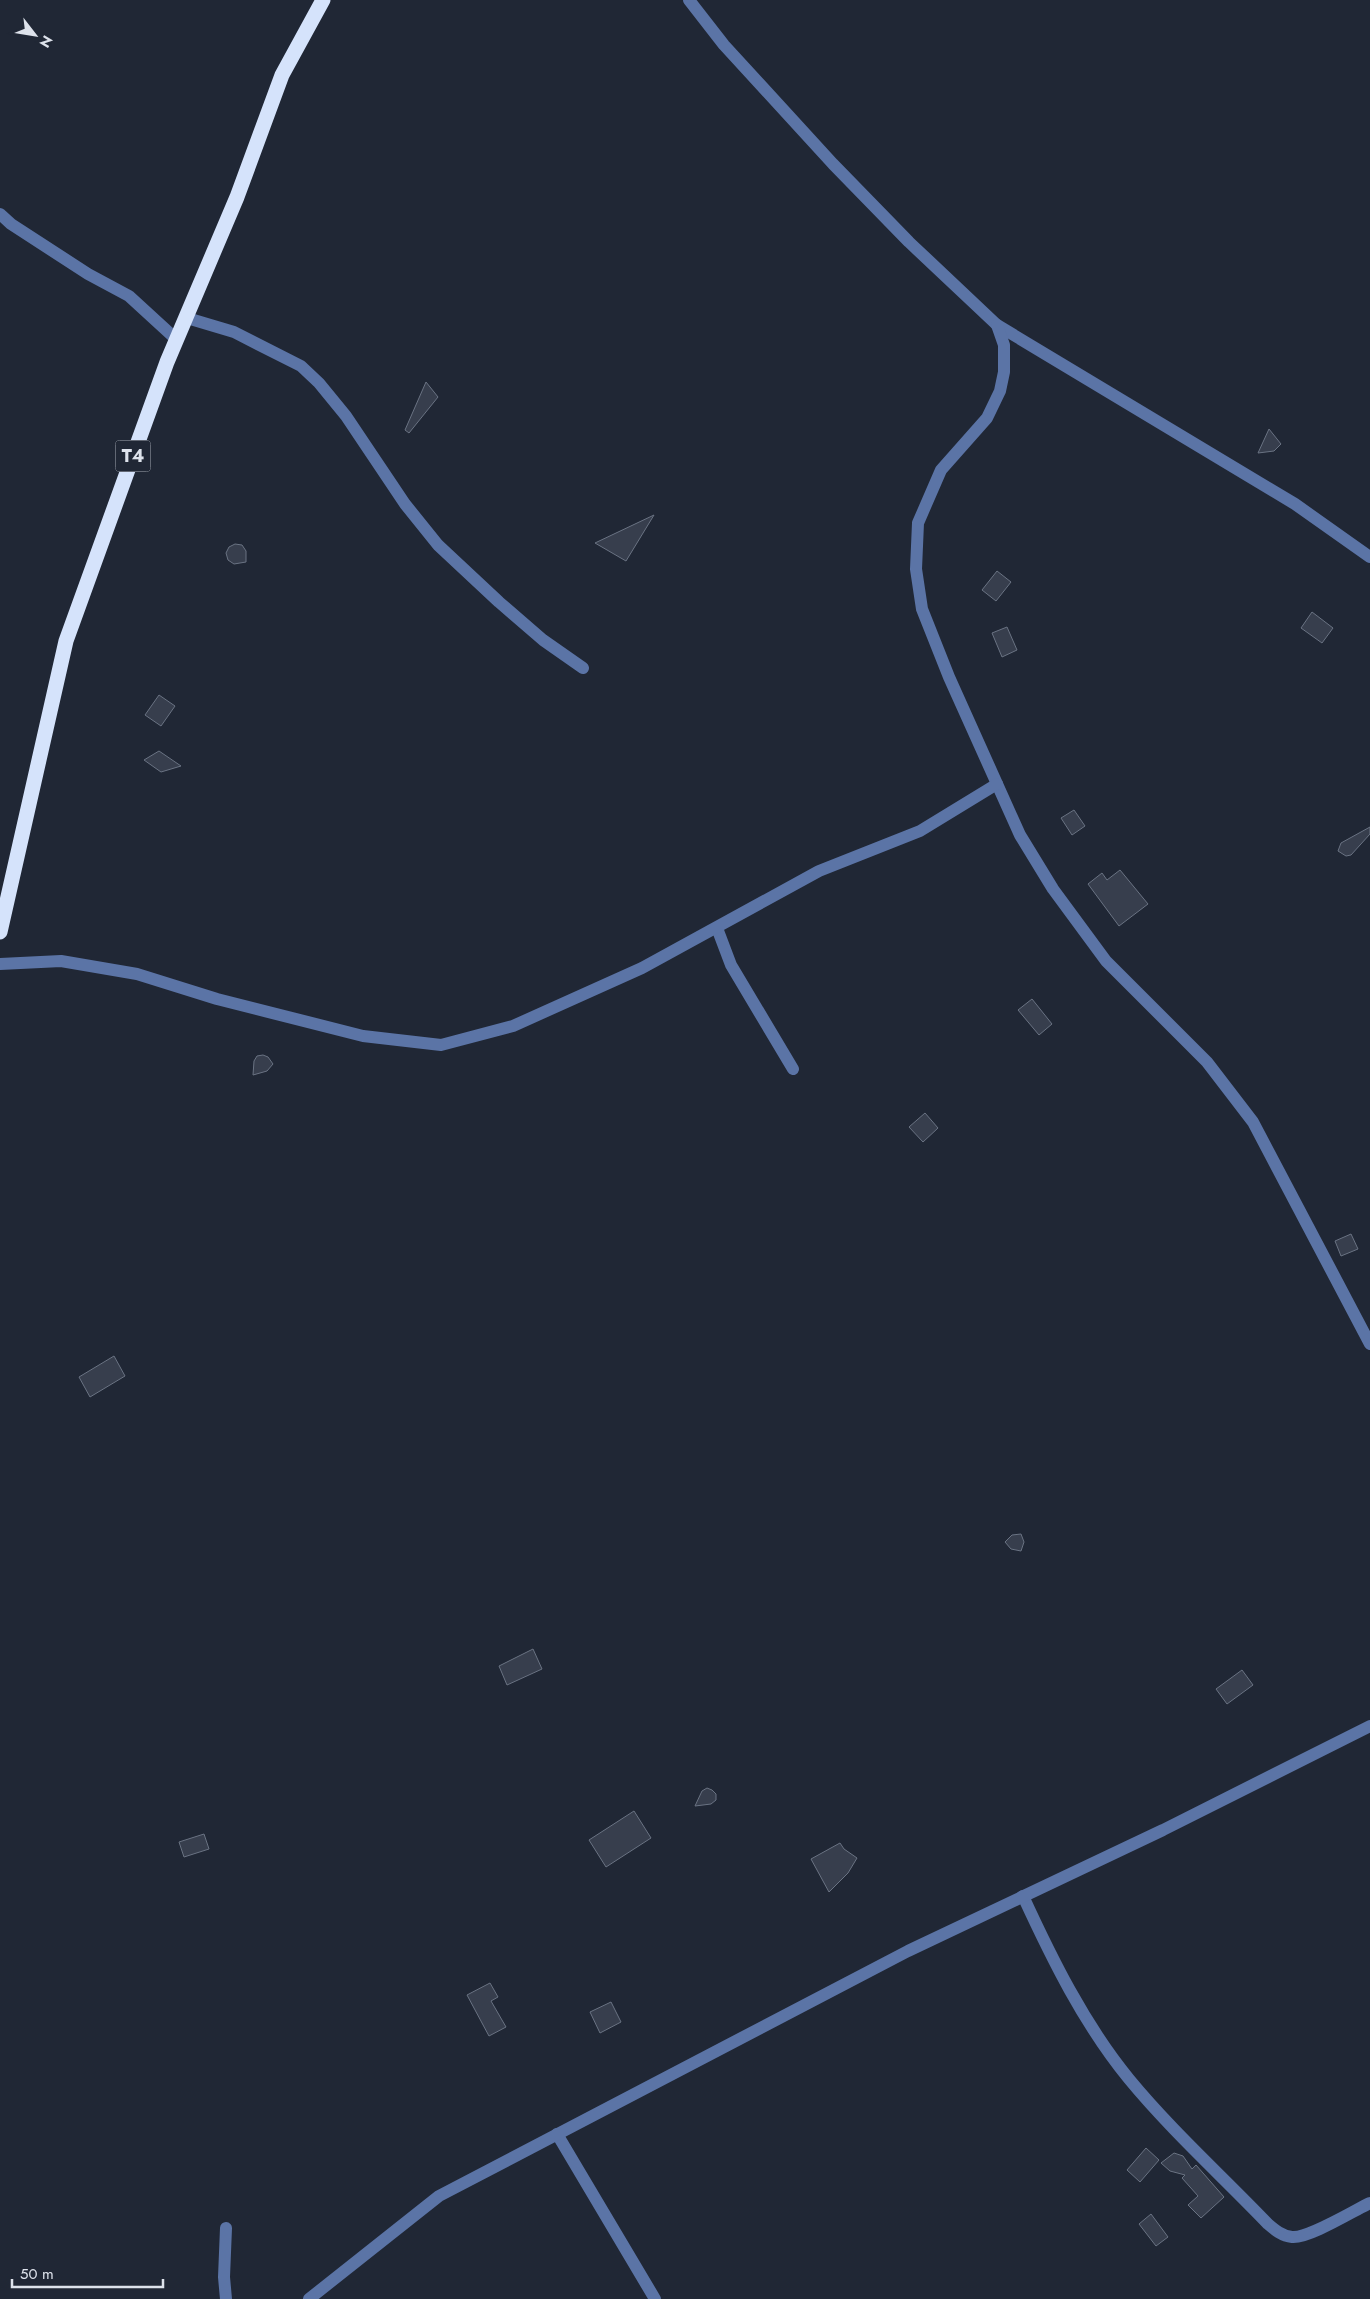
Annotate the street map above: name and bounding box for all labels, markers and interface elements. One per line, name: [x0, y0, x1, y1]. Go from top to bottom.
north arrow: [10, 10, 60, 60]
text: N: [35, 32, 58, 52]
road number: T4: [116, 441, 150, 472]
scale bar: [12, 2256, 164, 2288]
text: 50 m: [20, 2263, 54, 2285]

